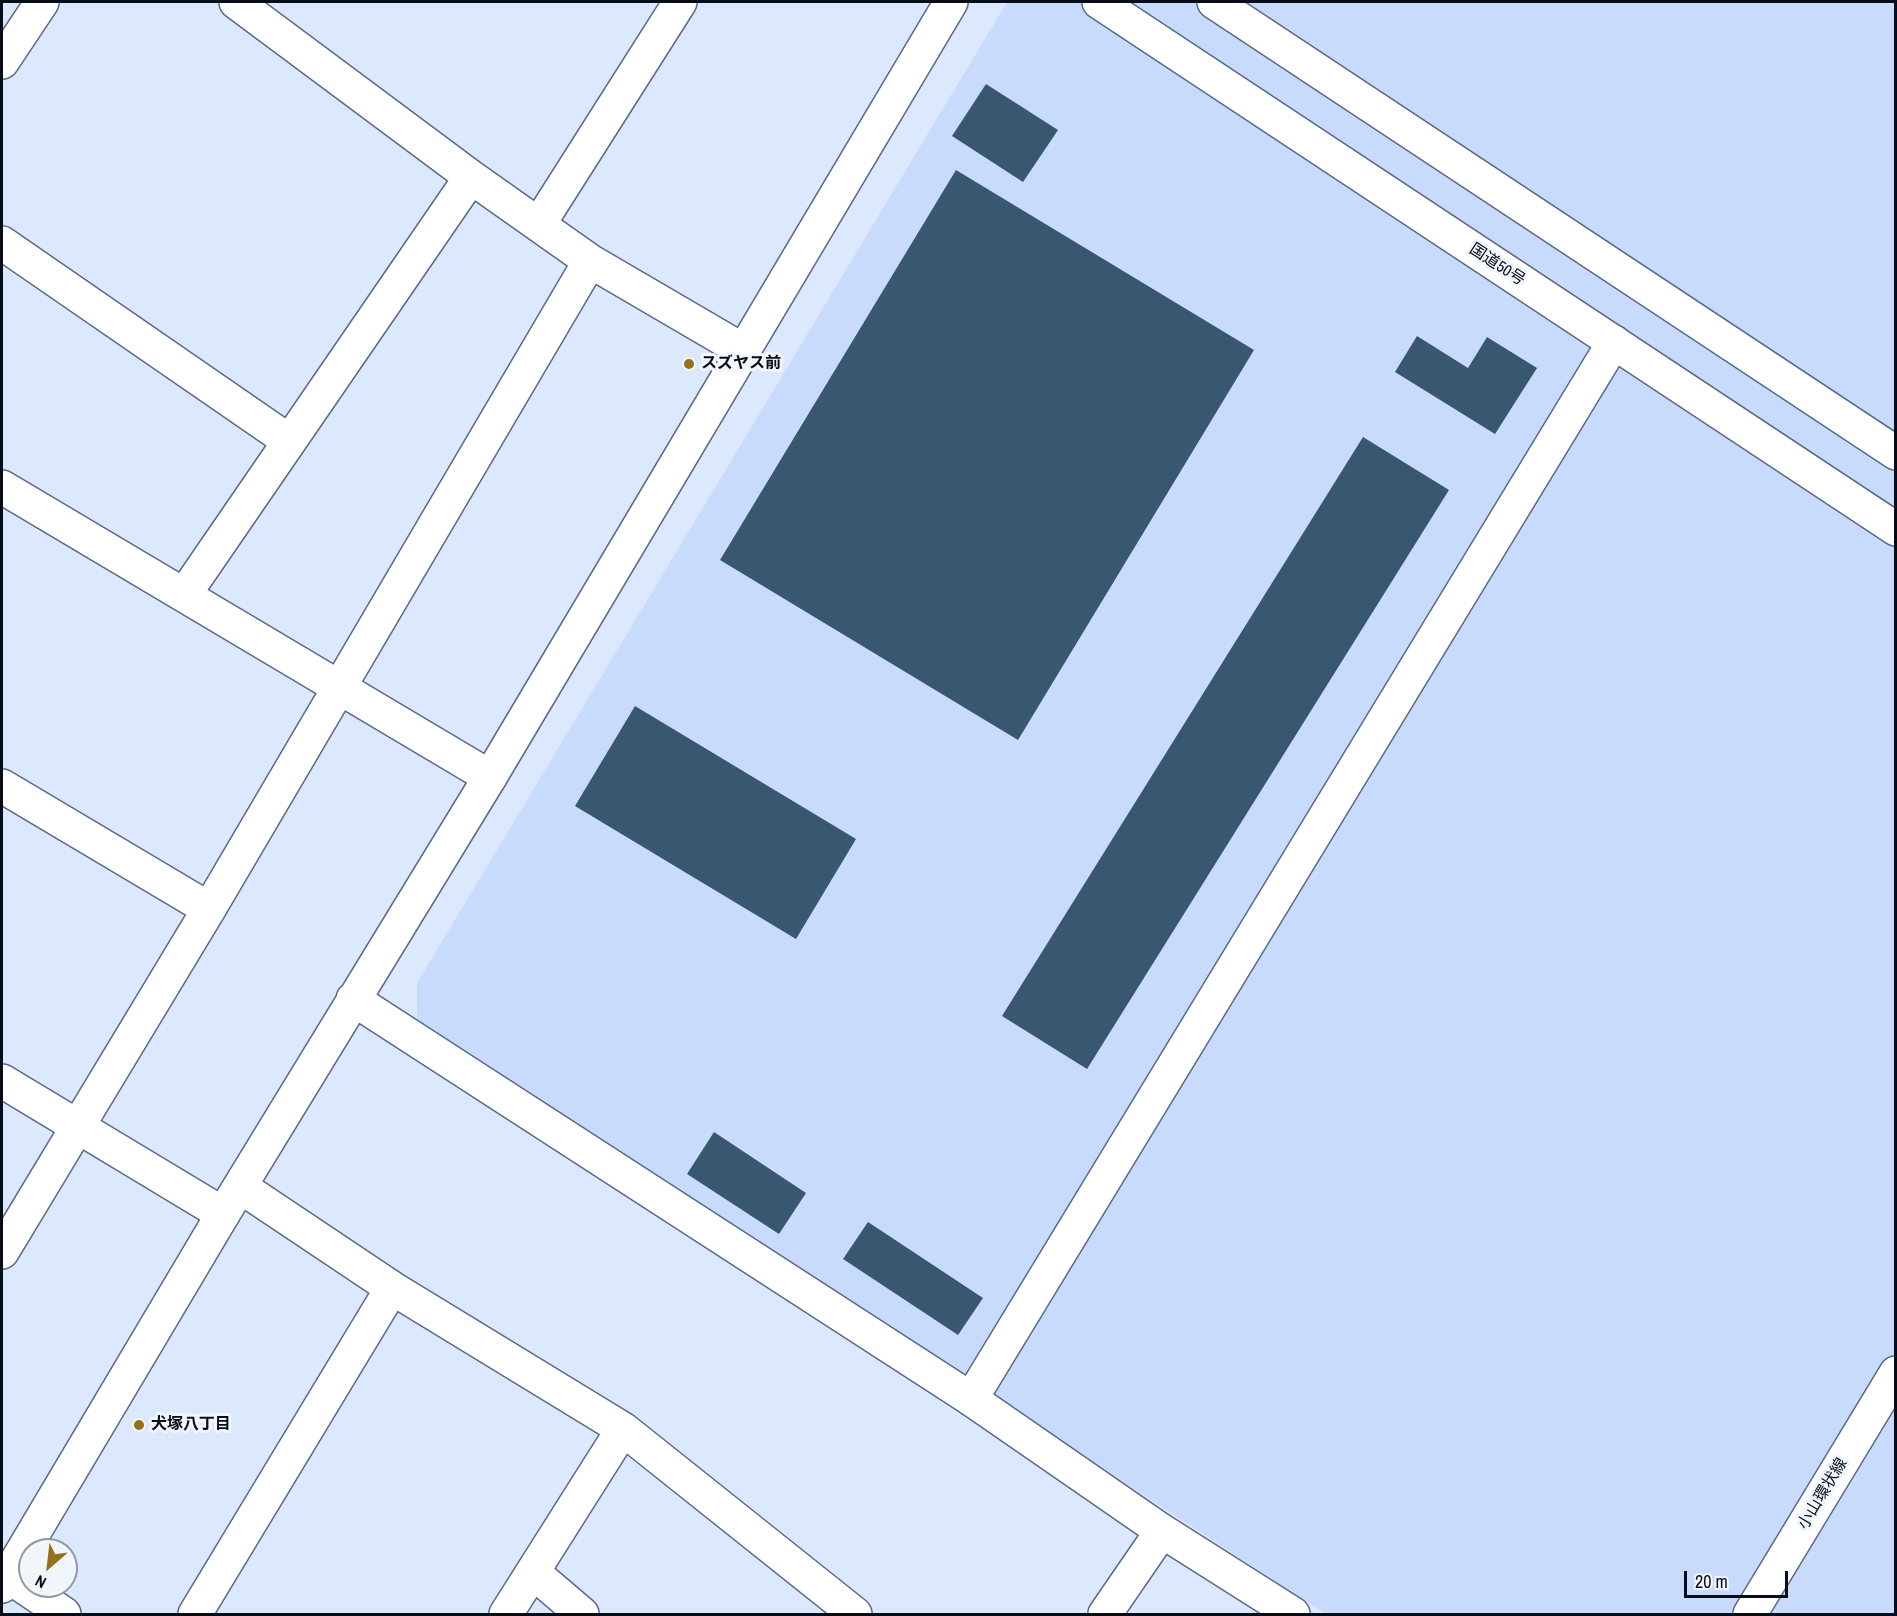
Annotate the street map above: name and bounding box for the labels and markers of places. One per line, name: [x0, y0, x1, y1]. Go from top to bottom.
place label: スズヤス前: [701, 354, 781, 374]
marker: スズヤス前: [682, 357, 696, 371]
place label: 犬塚八丁目: [151, 1415, 231, 1435]
marker: 犬塚八丁目: [132, 1418, 146, 1432]

